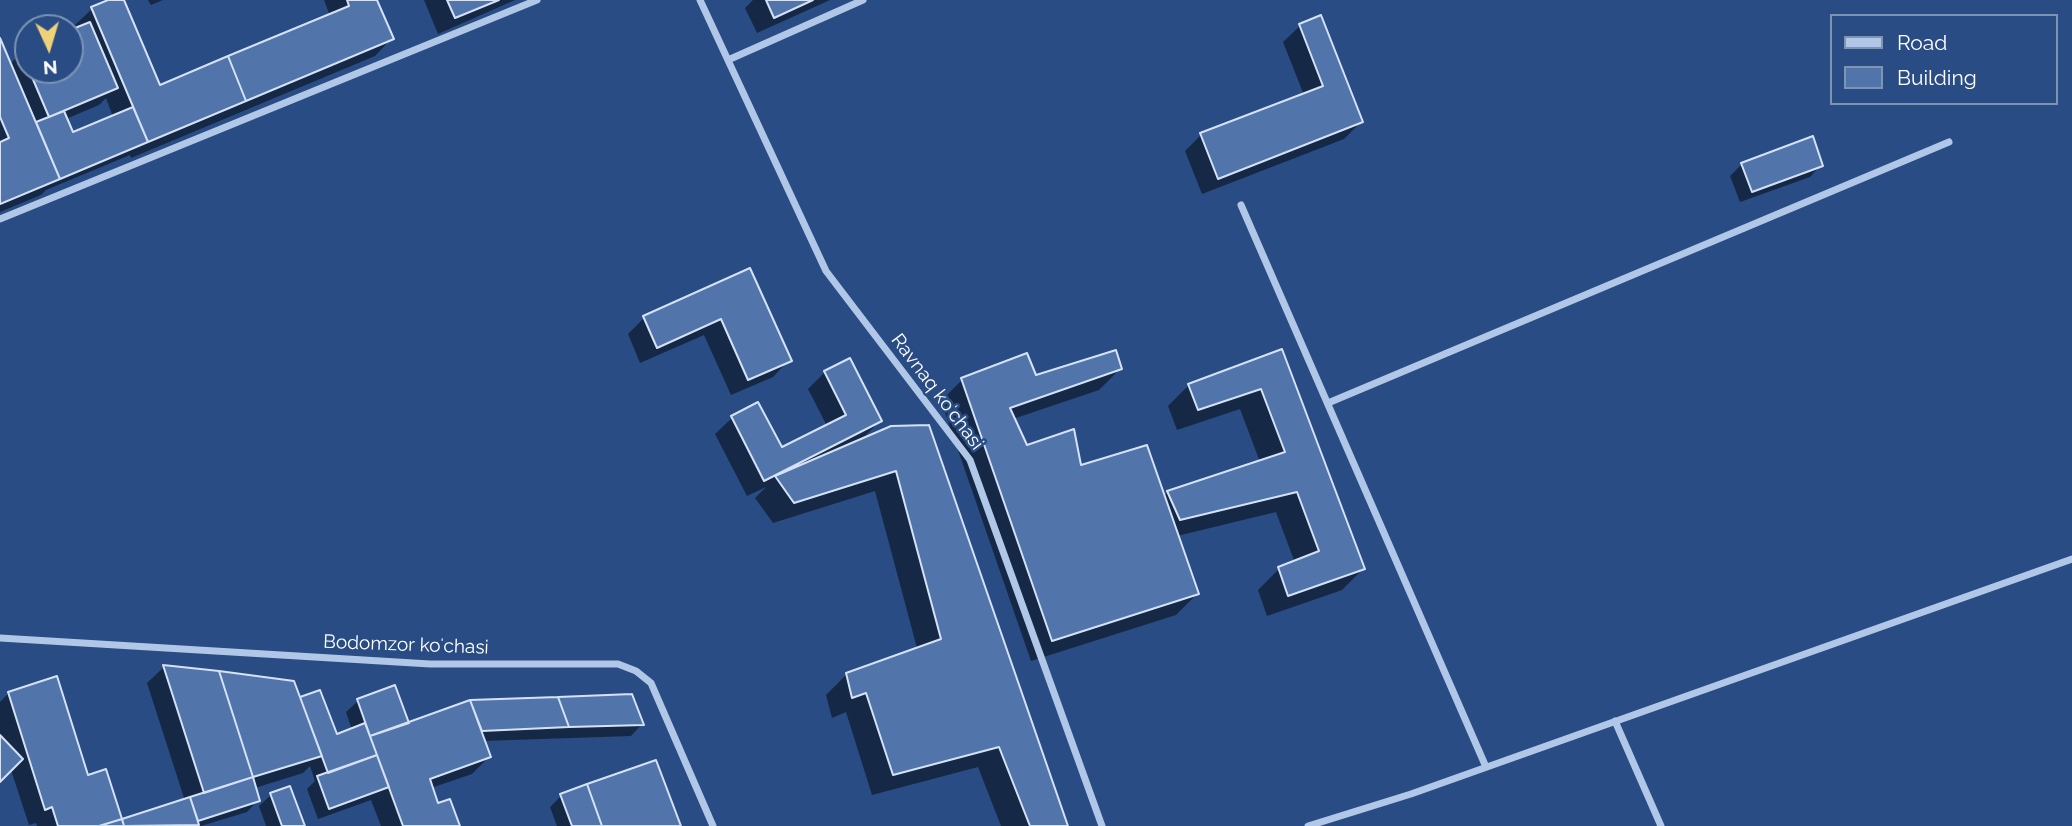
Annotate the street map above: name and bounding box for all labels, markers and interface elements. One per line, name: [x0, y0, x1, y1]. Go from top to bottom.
north arrow: [14, 14, 84, 84]
legend: [1830, 14, 2058, 105]
text: Road: [1897, 30, 1947, 55]
text: N: [42, 56, 58, 79]
text: Building: [1897, 65, 1977, 90]
street label: Ravnaq koʻchasi: [886, 329, 988, 455]
street label: Bodomzor koʻchasi: [323, 631, 489, 659]

